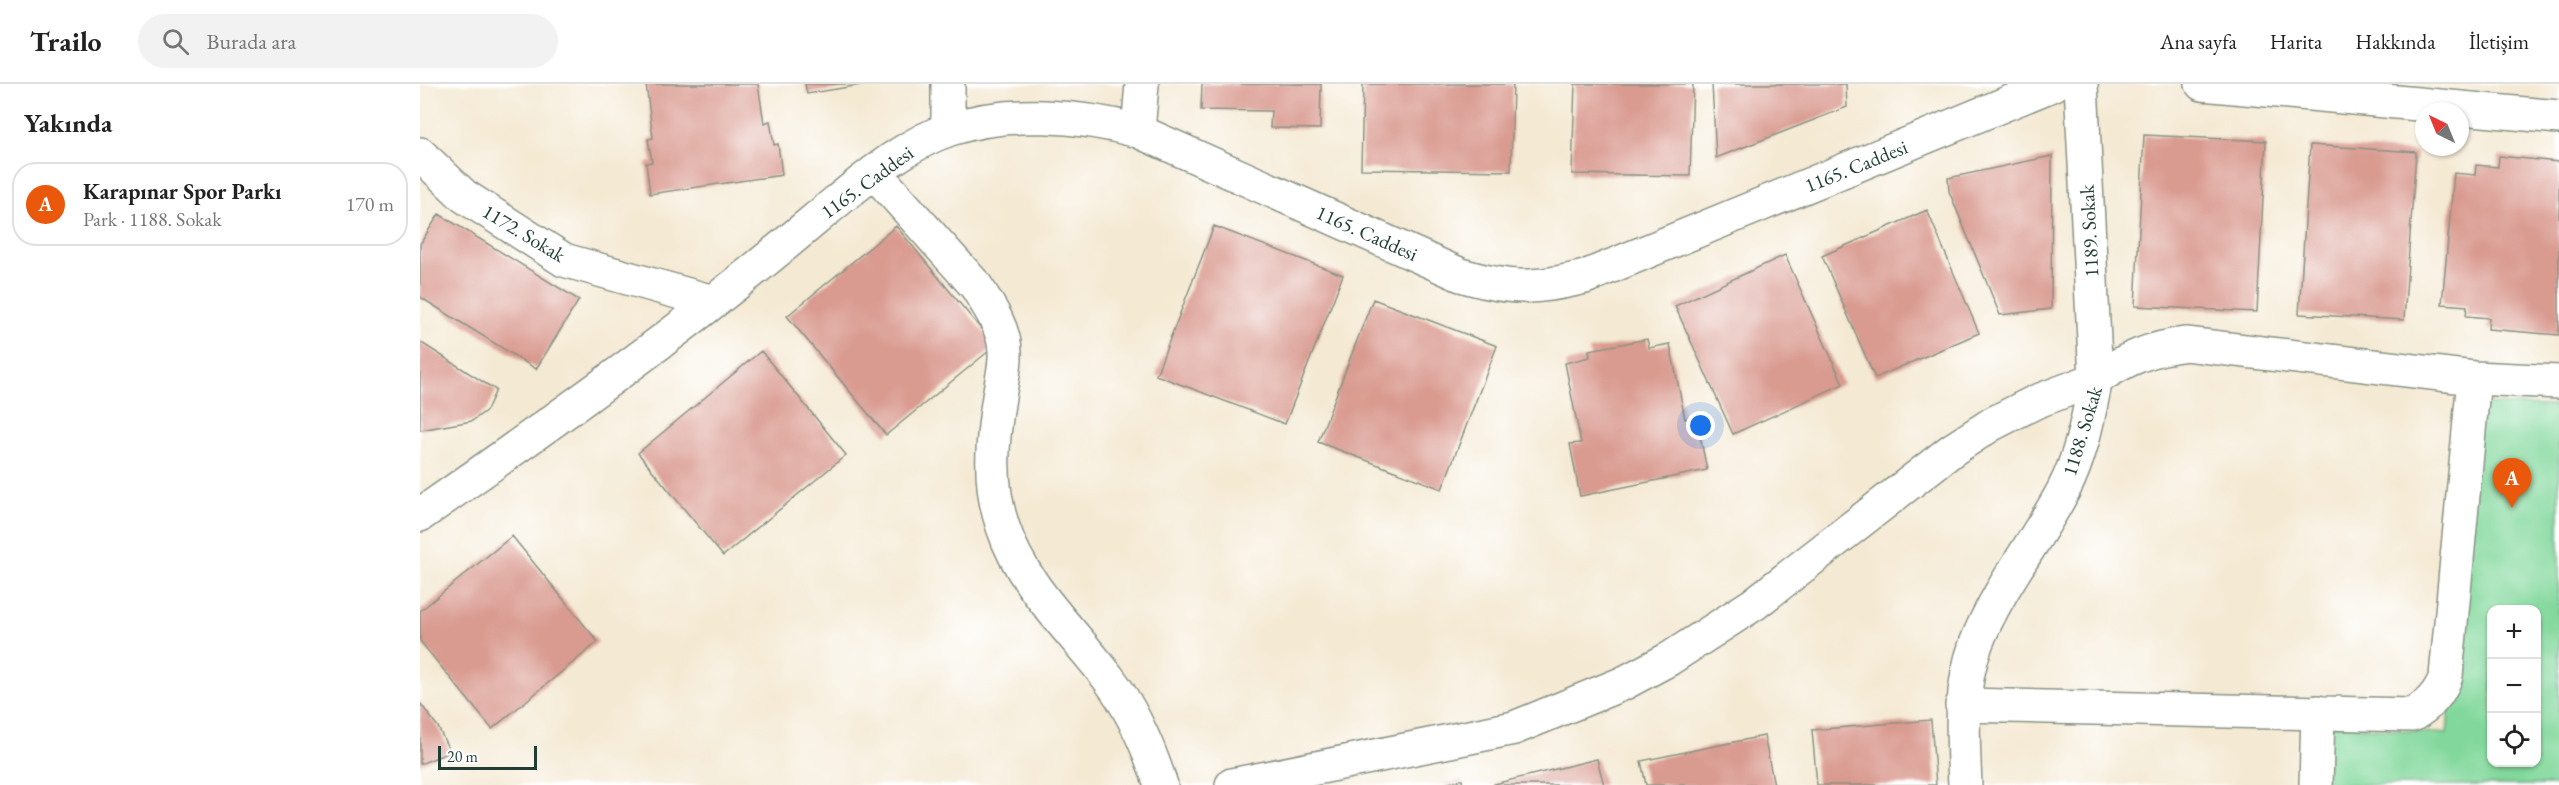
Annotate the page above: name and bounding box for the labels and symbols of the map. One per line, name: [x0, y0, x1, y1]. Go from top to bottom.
north arrow: [2415, 102, 2469, 156]
street label: 1165. Caddesi: [1801, 134, 1911, 198]
street label: 1165. Caddesi: [815, 140, 919, 224]
street label: 1189. Sokak: [2074, 183, 2104, 278]
street label: 1172. Sokak: [478, 198, 571, 268]
street label: 1165. Caddesi: [1312, 199, 1422, 267]
street label: 1188. Sokak: [2056, 382, 2108, 479]
your location: [1686, 411, 1715, 440]
pin: A: [2492, 458, 2532, 508]
scale bar: [438, 743, 537, 770]

